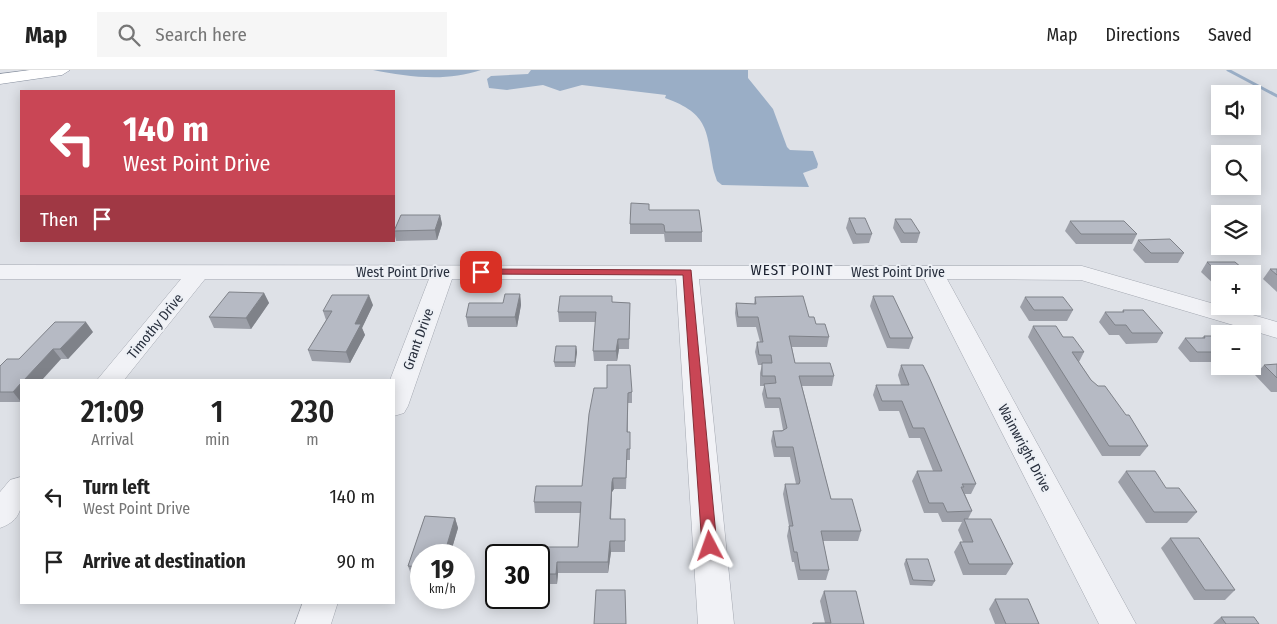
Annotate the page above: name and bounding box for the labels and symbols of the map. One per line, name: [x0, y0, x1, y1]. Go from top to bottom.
pin: [460, 251, 502, 293]
district label: WEST POINT: [751, 261, 833, 279]
street label: West Point Drive: [356, 264, 450, 281]
street label: West Point Drive: [851, 264, 945, 281]
street label: Timothy Drive: [124, 290, 187, 362]
street label: Grant Drive: [400, 306, 437, 372]
street label: Wainwright Drive: [994, 401, 1055, 495]
position arrow: [683, 519, 735, 571]
speed limit sign: 30: [485, 544, 550, 609]

